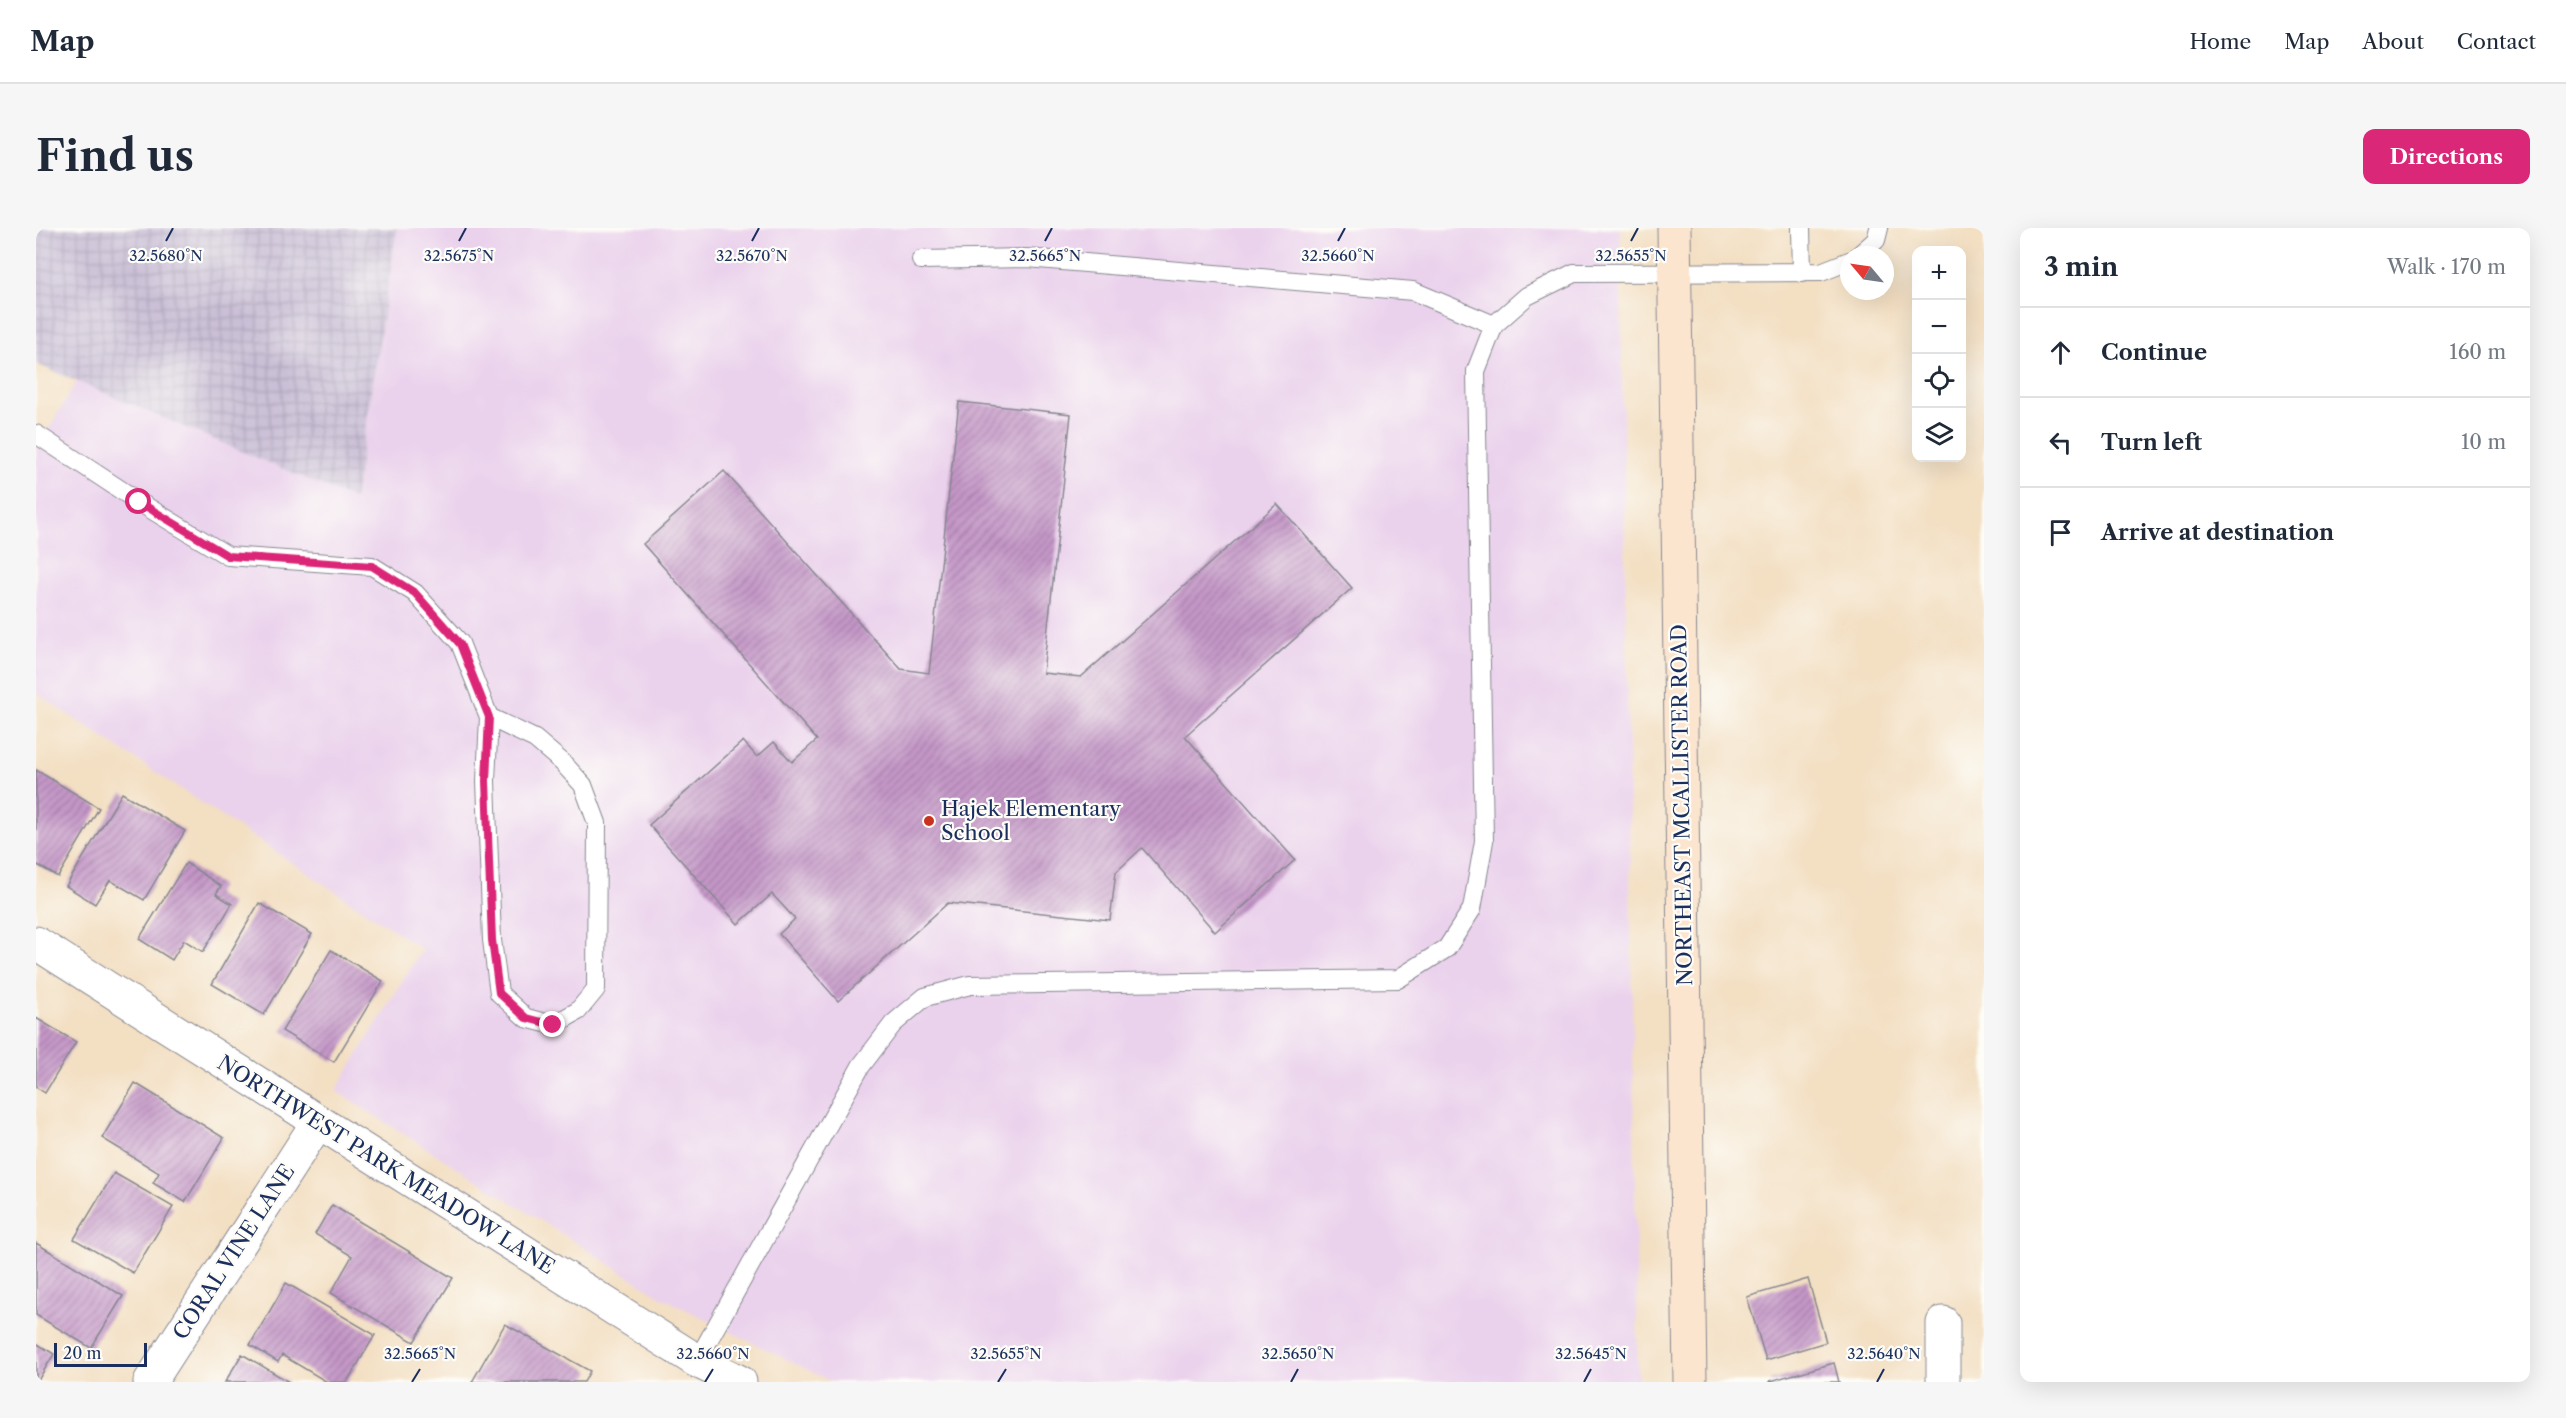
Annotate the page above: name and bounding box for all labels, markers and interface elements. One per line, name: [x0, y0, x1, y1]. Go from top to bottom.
text: Map: [30, 24, 94, 58]
text: Home: [2190, 29, 2251, 54]
text: Map: [2284, 29, 2329, 54]
text: About: [2362, 29, 2424, 54]
text: Contact: [2457, 29, 2536, 54]
button: Directions: [2363, 129, 2530, 184]
text: Find us: [36, 130, 194, 182]
text: 32.5680°N: [129, 246, 203, 265]
text: 32.5675°N: [424, 246, 494, 265]
text: 32.5670°N: [716, 246, 788, 265]
text: 32.5665°N: [1009, 246, 1081, 265]
text: 32.5660°N: [1301, 246, 1375, 265]
text: 32.5655°N: [1595, 246, 1667, 265]
north arrow: [1840, 246, 1894, 300]
map controls: [1912, 246, 1966, 462]
button: +: [1912, 246, 1966, 300]
text: 3 min: [2044, 251, 2118, 283]
text: Walk · 170 m: [2387, 255, 2506, 279]
button: −: [1912, 300, 1966, 354]
icon: ahead: [2044, 336, 2077, 369]
text: Continue: [2101, 339, 2207, 366]
text: 160 m: [2449, 340, 2506, 364]
button: locate: [1912, 354, 1966, 408]
button: layers: [1912, 408, 1966, 462]
icon: left: [2044, 426, 2077, 459]
text: Turn left: [2101, 429, 2202, 456]
text: 10 m: [2461, 430, 2506, 454]
route start: [125, 488, 151, 514]
icon: arrive: [2044, 516, 2077, 549]
text: Arrive at destination: [2101, 519, 2334, 546]
street label: NORTHEAST MCALLISTER ROAD: [1666, 624, 1697, 986]
place label: Hajek Elementary School: [941, 796, 1121, 845]
marker: Hajek Elementary School: [922, 814, 936, 828]
route end: [539, 1011, 565, 1037]
street label: NORTHWEST PARK MEADOW LANE: [213, 1050, 559, 1279]
street label: CORAL VINE LANE: [168, 1159, 300, 1344]
scale bar: [54, 1340, 147, 1368]
text: 20 m: [63, 1343, 102, 1363]
text: 32.5665°N: [384, 1344, 456, 1363]
text: 32.5660°N: [676, 1344, 750, 1363]
text: 32.5655°N: [970, 1344, 1042, 1363]
text: 32.5650°N: [1262, 1344, 1334, 1363]
text: 32.5645°N: [1555, 1344, 1627, 1363]
text: 32.5640°N: [1847, 1344, 1921, 1363]

